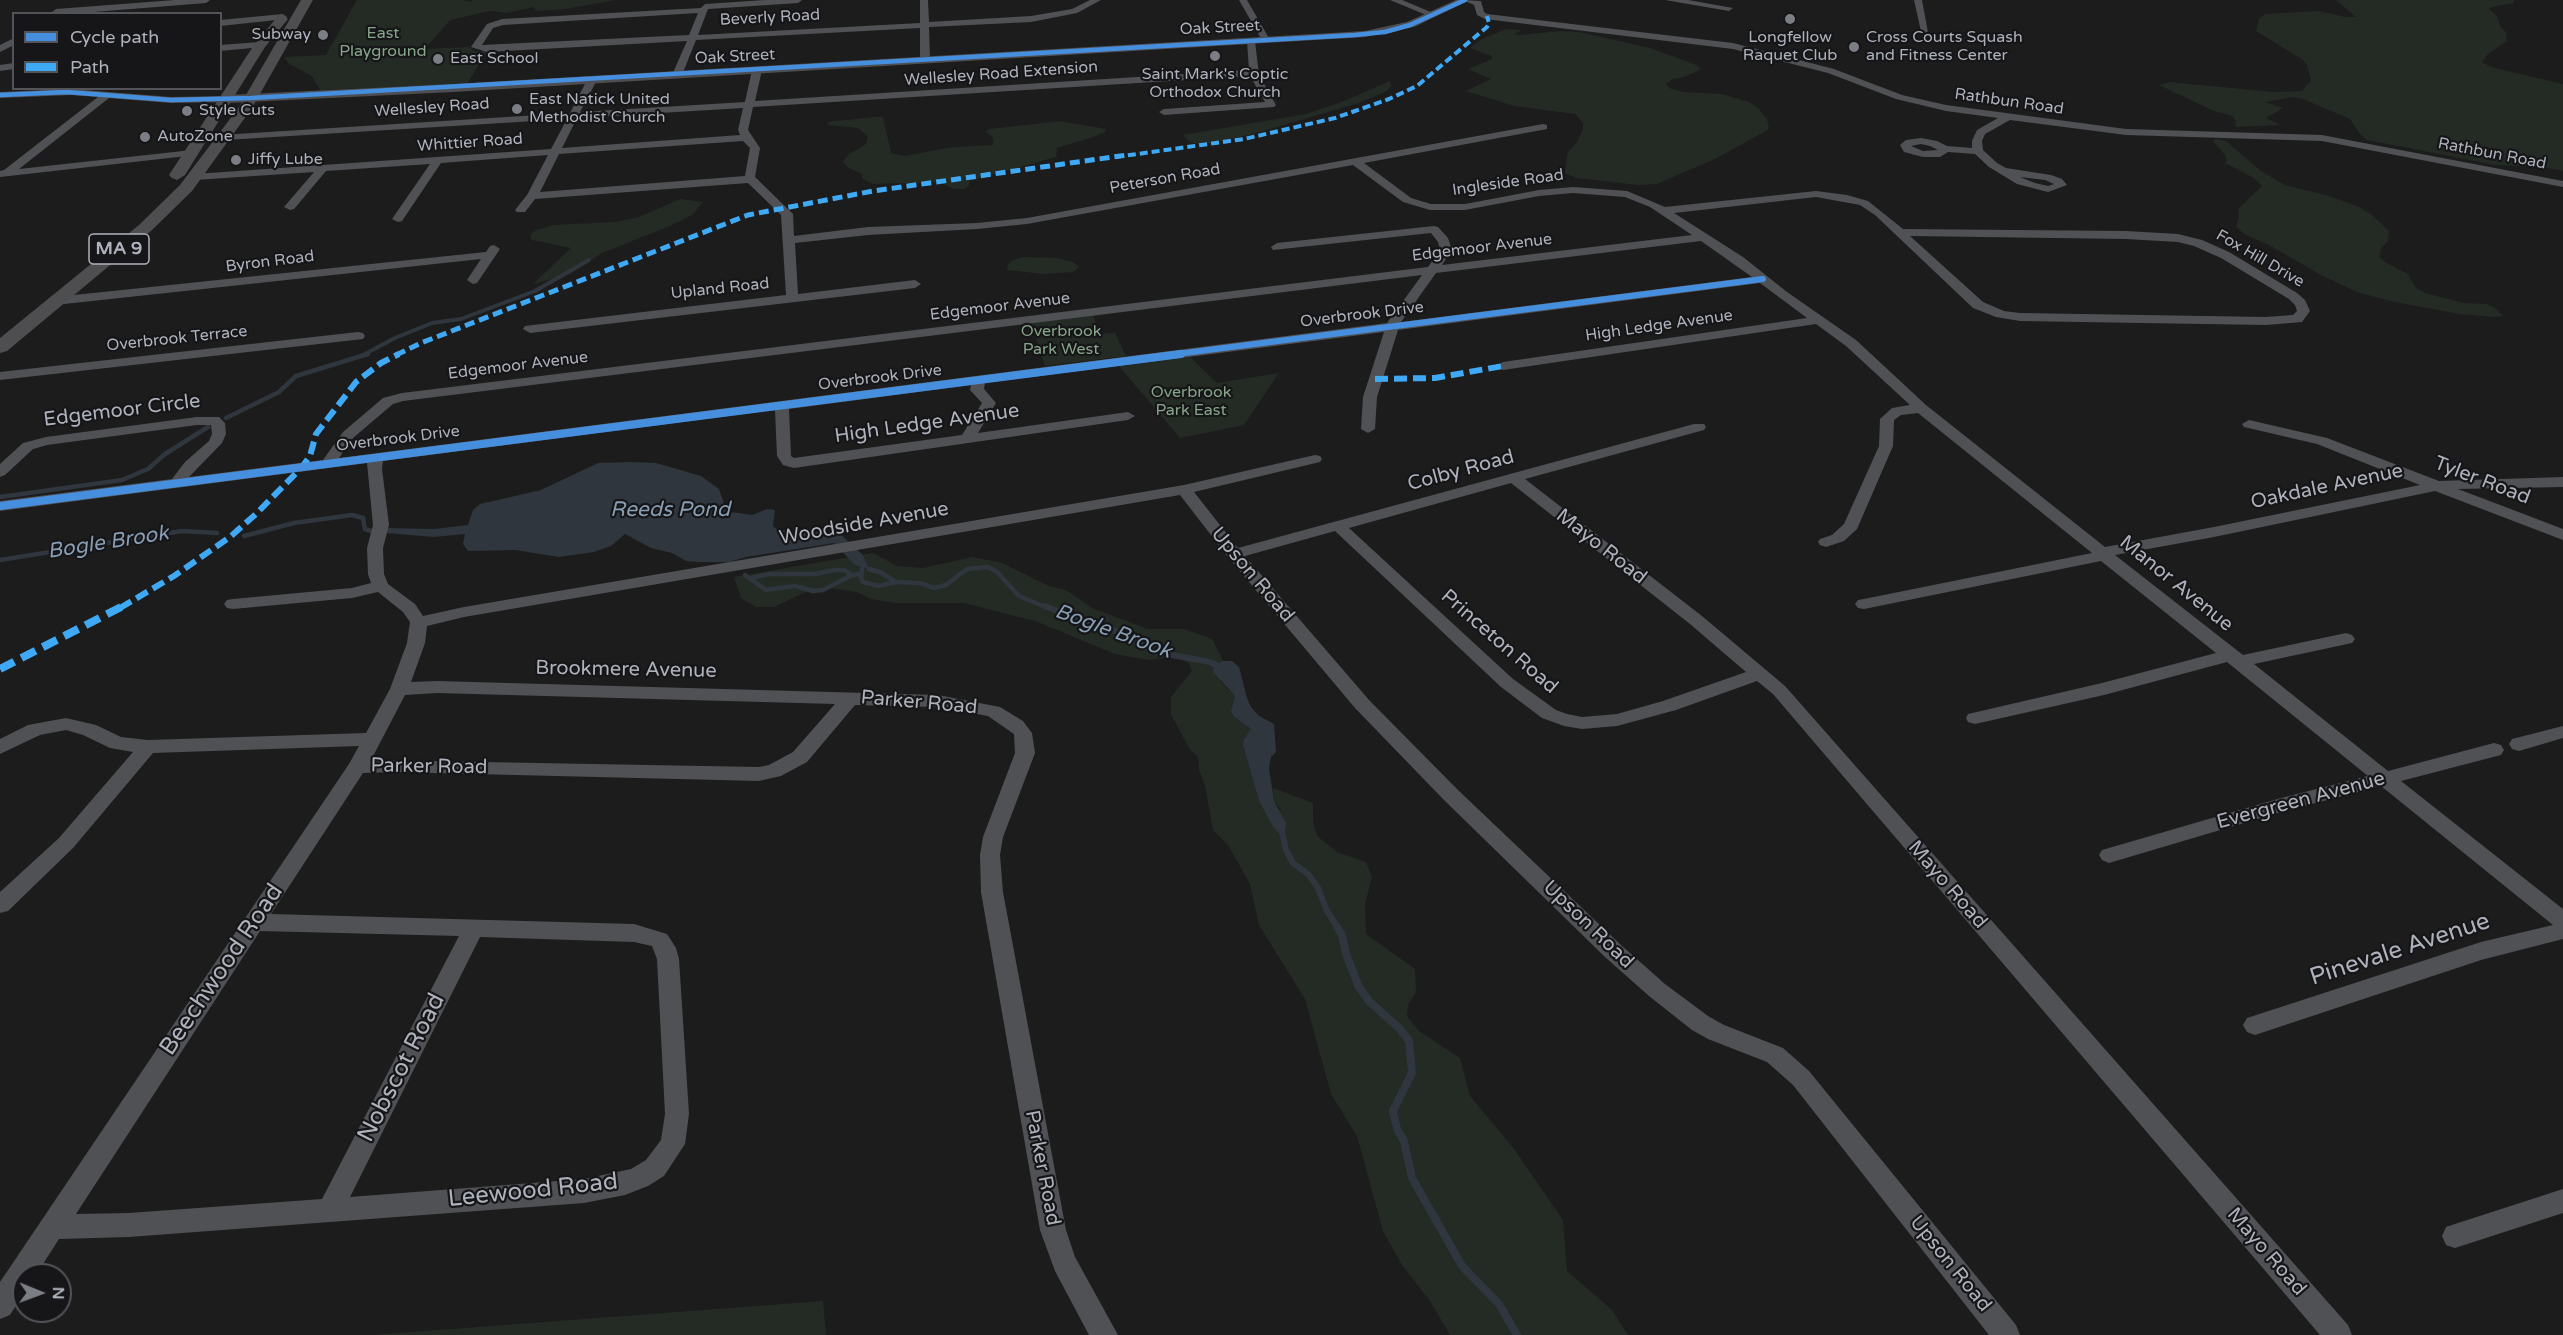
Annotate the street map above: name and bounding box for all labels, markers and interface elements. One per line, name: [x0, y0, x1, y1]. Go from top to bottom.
street label: Beverly Road: [719, 6, 821, 30]
legend: [12, 12, 222, 90]
marker: Longfellow Raquet Club: [1783, 12, 1797, 26]
street label: Oak Street: [1179, 16, 1261, 40]
park label: East Playground: [339, 24, 427, 62]
place label: Subway: [252, 25, 311, 45]
text: Cycle path: [70, 26, 159, 48]
marker: Subway: [316, 28, 330, 42]
place label: Longfellow Raquet Club: [1743, 28, 1837, 66]
place label: Cross Courts Squash and Fitness Center: [1866, 28, 2023, 66]
marker: Cross Courts Squash and Fitness Center: [1847, 40, 1861, 54]
street label: Oak Street: [694, 45, 776, 69]
place label: East School: [450, 49, 539, 69]
marker: Saint Mark's Coptic Orthodox Church: [1208, 49, 1222, 63]
marker: East School: [431, 52, 445, 66]
text: Path: [70, 56, 109, 78]
street label: Wellesley Road Extension: [904, 58, 1098, 90]
place label: Saint Mark's Coptic Orthodox Church: [1142, 65, 1288, 103]
street label: Rathbun Road: [1953, 85, 2065, 119]
place label: East Natick United Methodist Church: [529, 90, 670, 128]
street label: Wellesley Road: [374, 94, 490, 122]
place label: Style Cuts: [199, 101, 275, 121]
marker: East Natick United Methodist Church: [510, 102, 524, 116]
marker: Style Cuts: [180, 104, 194, 118]
place label: AutoZone: [157, 127, 233, 147]
marker: AutoZone: [138, 130, 152, 144]
street label: Whittier Road: [417, 130, 523, 156]
street label: Rathbun Road: [2436, 134, 2548, 174]
place label: Jiffy Lube: [248, 150, 323, 170]
marker: Jiffy Lube: [229, 153, 243, 167]
street label: Peterson Road: [1108, 160, 1222, 198]
street label: Ingleside Road: [1451, 166, 1565, 200]
street label: Fox Hill Drive: [2212, 226, 2308, 292]
street label: Edgemoor Avenue: [1411, 230, 1553, 266]
road number: MA 9: [89, 234, 149, 264]
street label: Byron Road: [225, 247, 315, 277]
street label: Upland Road: [670, 274, 770, 304]
street label: Edgemoor Avenue: [929, 289, 1071, 325]
street label: Overbrook Drive: [1299, 298, 1425, 332]
street label: High Ledge Avenue: [1584, 306, 1734, 346]
street label: Overbrook Terrace: [106, 322, 248, 356]
park label: Overbrook Park West: [1021, 322, 1101, 360]
street label: Edgemoor Avenue: [447, 348, 589, 384]
street label: Overbrook Drive: [817, 361, 943, 395]
park label: Overbrook Park East: [1151, 383, 1231, 421]
street label: Edgemoor Circle: [42, 389, 202, 433]
street label: High Ledge Avenue: [833, 399, 1021, 449]
street label: Overbrook Drive: [335, 422, 461, 456]
street label: Colby Road: [1405, 445, 1517, 497]
street label: Tyler Road: [2431, 452, 2533, 510]
street label: Oakdale Avenue: [2249, 459, 2405, 515]
water label: Reeds Pond: [610, 497, 730, 523]
street label: Woodside Avenue: [777, 497, 951, 551]
street label: Mayo Road: [1551, 504, 1651, 590]
water label: Bogle Brook: [46, 521, 170, 565]
street label: Upson Road: [1205, 523, 1299, 627]
street label: Manor Avenue: [2114, 531, 2238, 637]
street label: Princeton Road: [1436, 585, 1562, 699]
water label: Bogle Brook: [1051, 599, 1175, 665]
street label: Brookmere Avenue: [535, 656, 717, 684]
street label: Parker Road: [860, 686, 978, 720]
street label: Parker Road: [370, 754, 488, 780]
street label: Evergreen Avenue: [2214, 767, 2388, 835]
street label: Mayo Road: [1902, 836, 1992, 934]
street label: Upson Road: [1538, 876, 1638, 974]
street label: Beechwood Road: [154, 879, 290, 1061]
street label: Pinevale Avenue: [2306, 907, 2494, 993]
street label: Nobscot Road: [352, 989, 452, 1147]
street label: Parker Road: [1019, 1108, 1065, 1228]
street label: Leewood Road: [447, 1168, 619, 1214]
street label: Mayo Road: [2221, 1203, 2311, 1301]
street label: Upson Road: [1904, 1211, 1996, 1317]
north arrow: [12, 1263, 72, 1323]
text: N: [48, 1287, 68, 1300]

